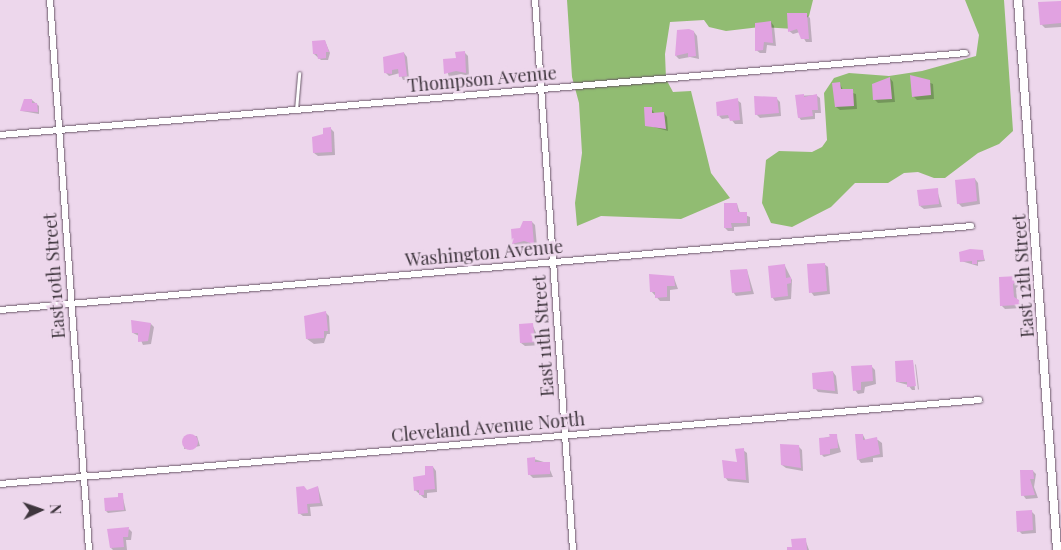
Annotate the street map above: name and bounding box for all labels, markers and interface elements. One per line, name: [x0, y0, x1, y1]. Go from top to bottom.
street label: Thompson Avenue: [406, 62, 558, 96]
street label: East 10th Street: [39, 212, 69, 340]
street label: East 12th Street: [1008, 213, 1038, 339]
street label: Washington Avenue: [404, 235, 564, 271]
street label: East 11th Street: [528, 274, 558, 398]
street label: Cleveland Avenue North: [390, 408, 586, 446]
north arrow: [15, 485, 65, 535]
text: N: [46, 504, 65, 515]

